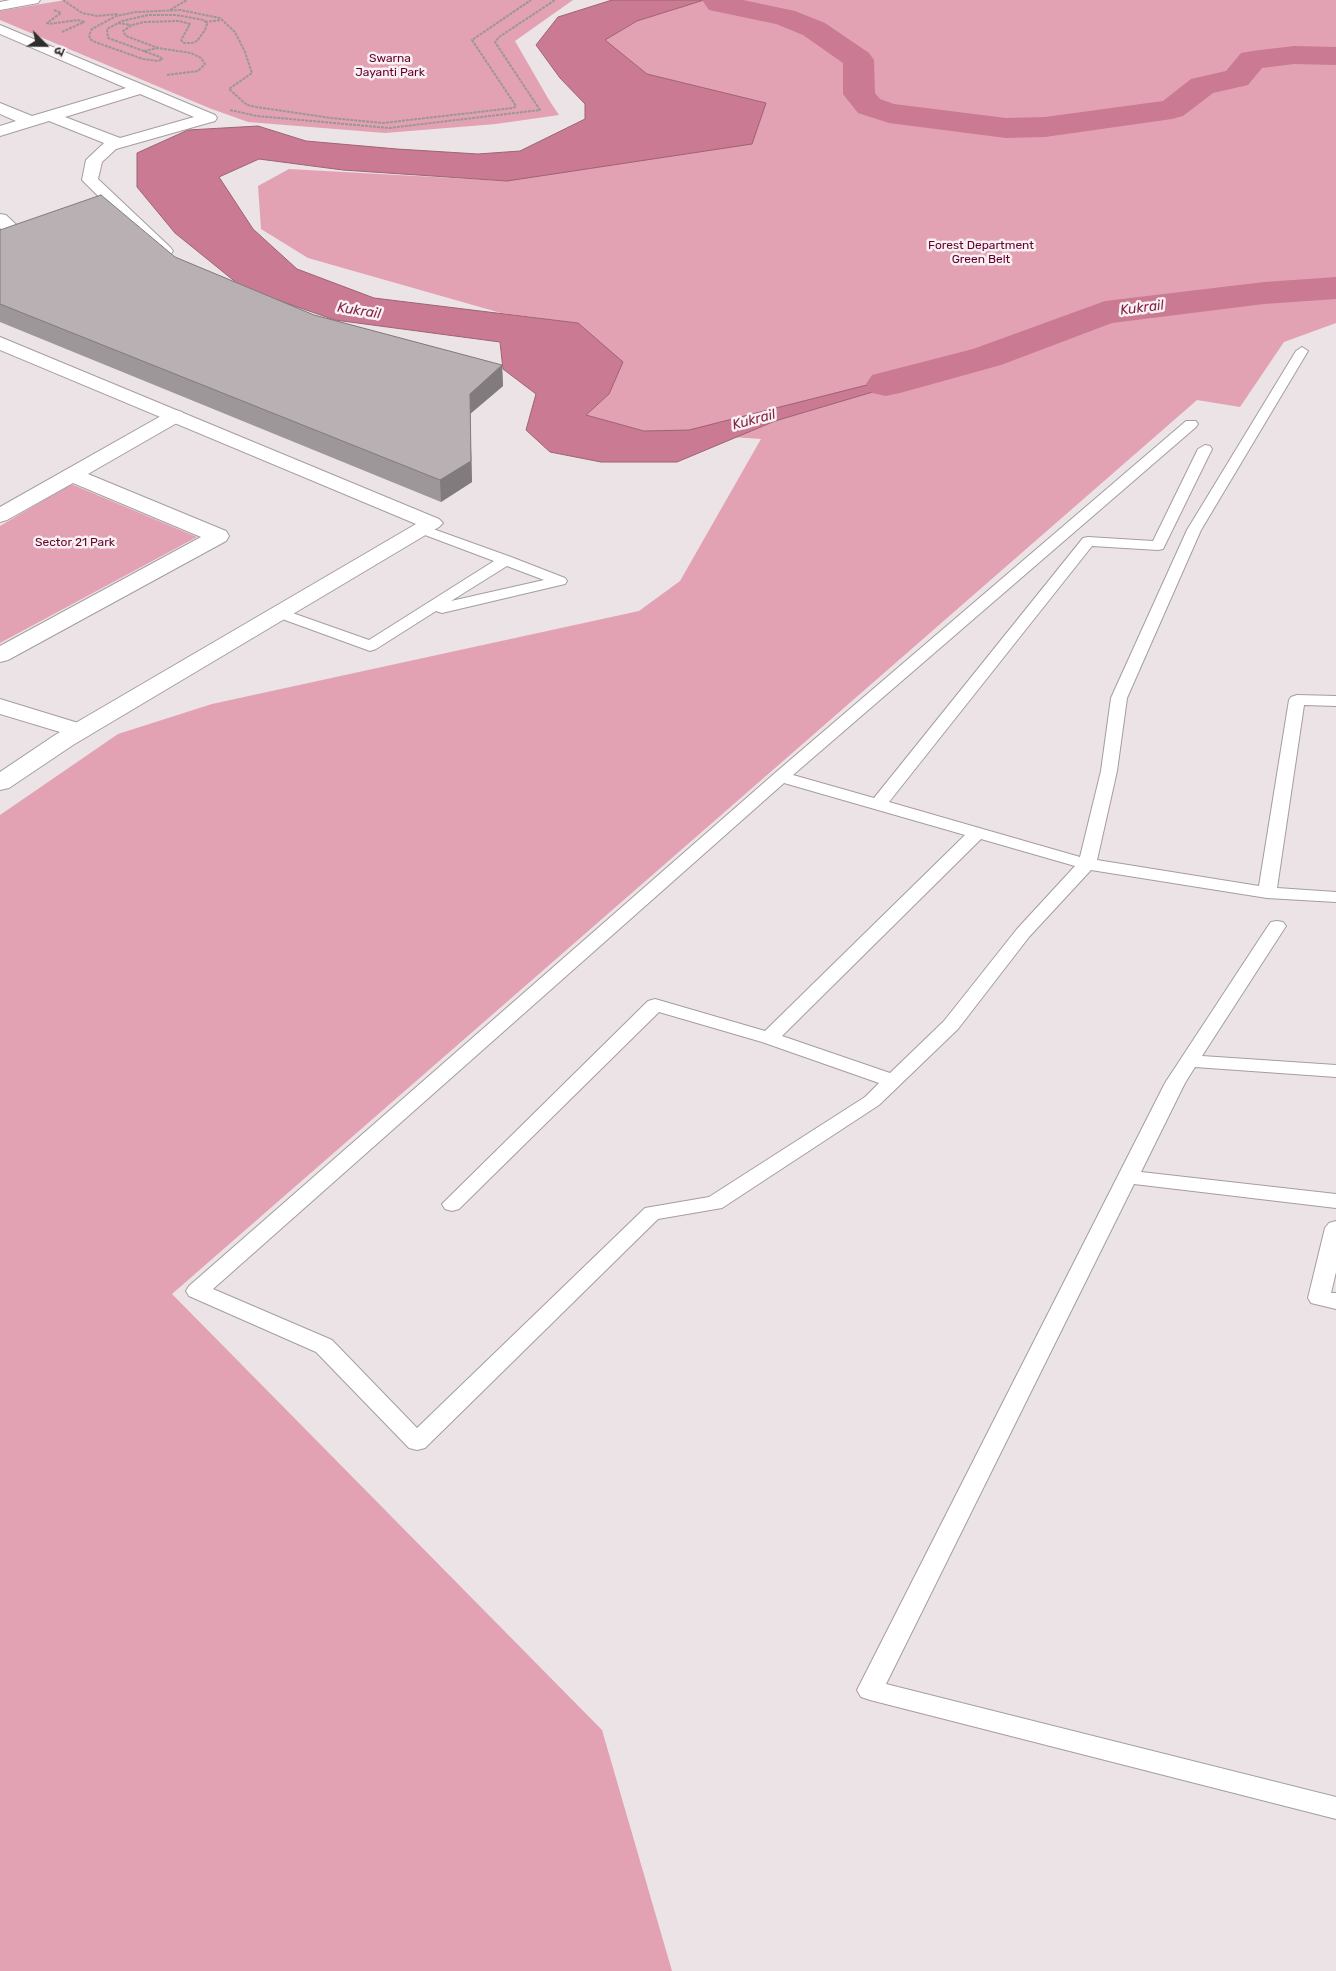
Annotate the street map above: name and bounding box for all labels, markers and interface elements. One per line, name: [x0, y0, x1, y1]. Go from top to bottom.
north arrow: [20, 20, 70, 70]
text: उ: [50, 44, 69, 58]
park label: Swarna Jayanti Park: [355, 52, 425, 80]
park label: Forest Department Green Belt: [928, 239, 1034, 267]
water label: Kukrail: [1119, 297, 1165, 319]
water label: Kukrail: [336, 299, 382, 323]
water label: Kukrail: [731, 406, 777, 434]
park label: Sector 21 Park: [35, 536, 115, 550]

